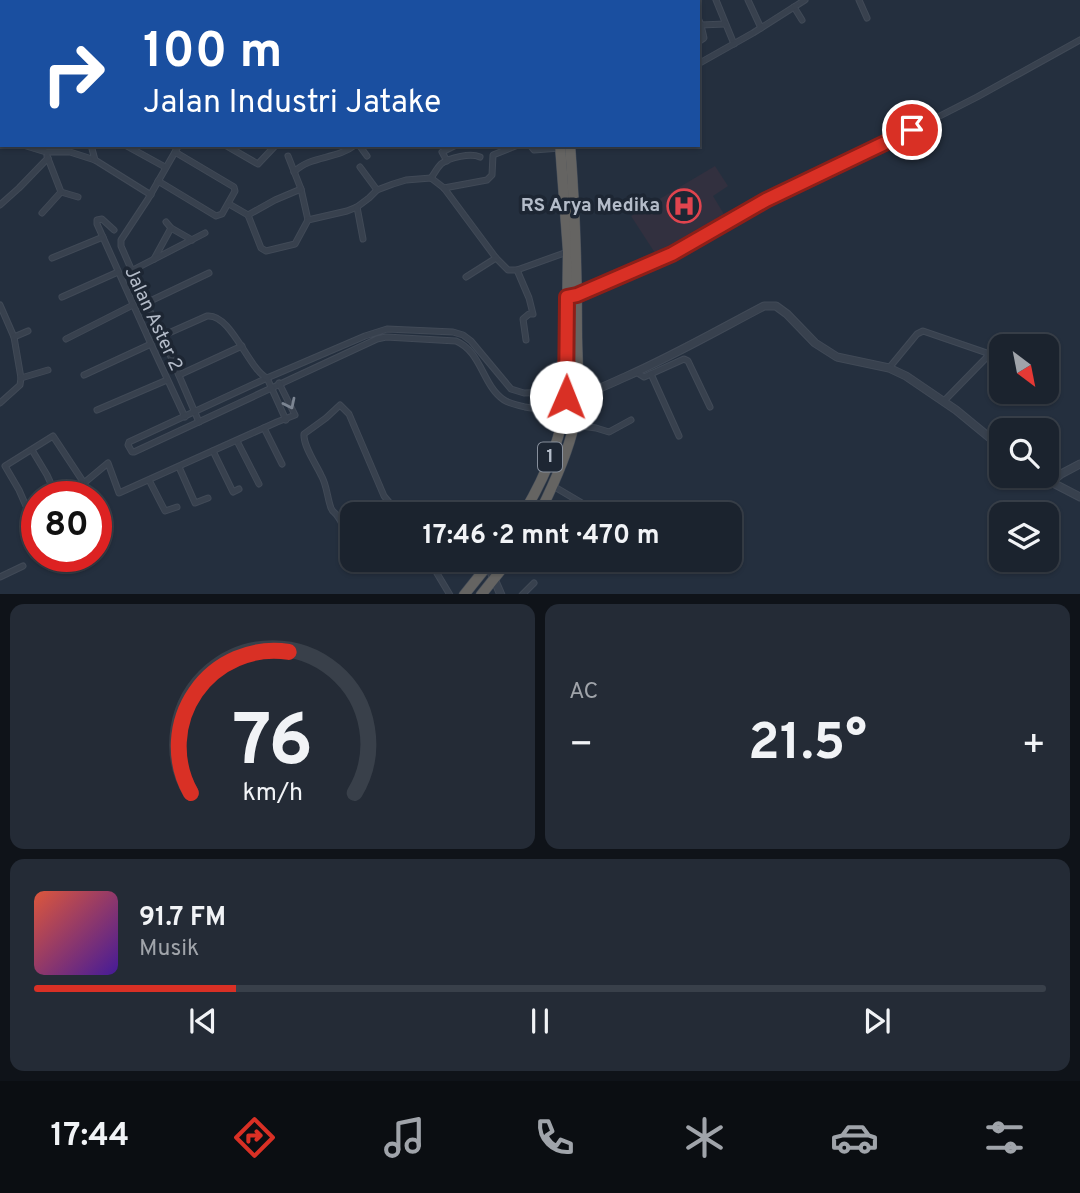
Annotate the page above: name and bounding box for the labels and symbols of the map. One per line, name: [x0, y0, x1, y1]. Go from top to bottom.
pin: [882, 100, 942, 160]
hospital icon: RS Arya Medika: [665, 187, 703, 225]
place label: RS Arya Medika: [521, 194, 660, 218]
street label: Jalan Aster 2: [118, 263, 188, 375]
north arrow: [989, 334, 1059, 404]
position arrow: [529, 360, 603, 434]
one-way arrow: [281, 397, 295, 409]
road number: 1: [538, 443, 562, 472]
speed limit sign: 80: [21, 481, 112, 572]

